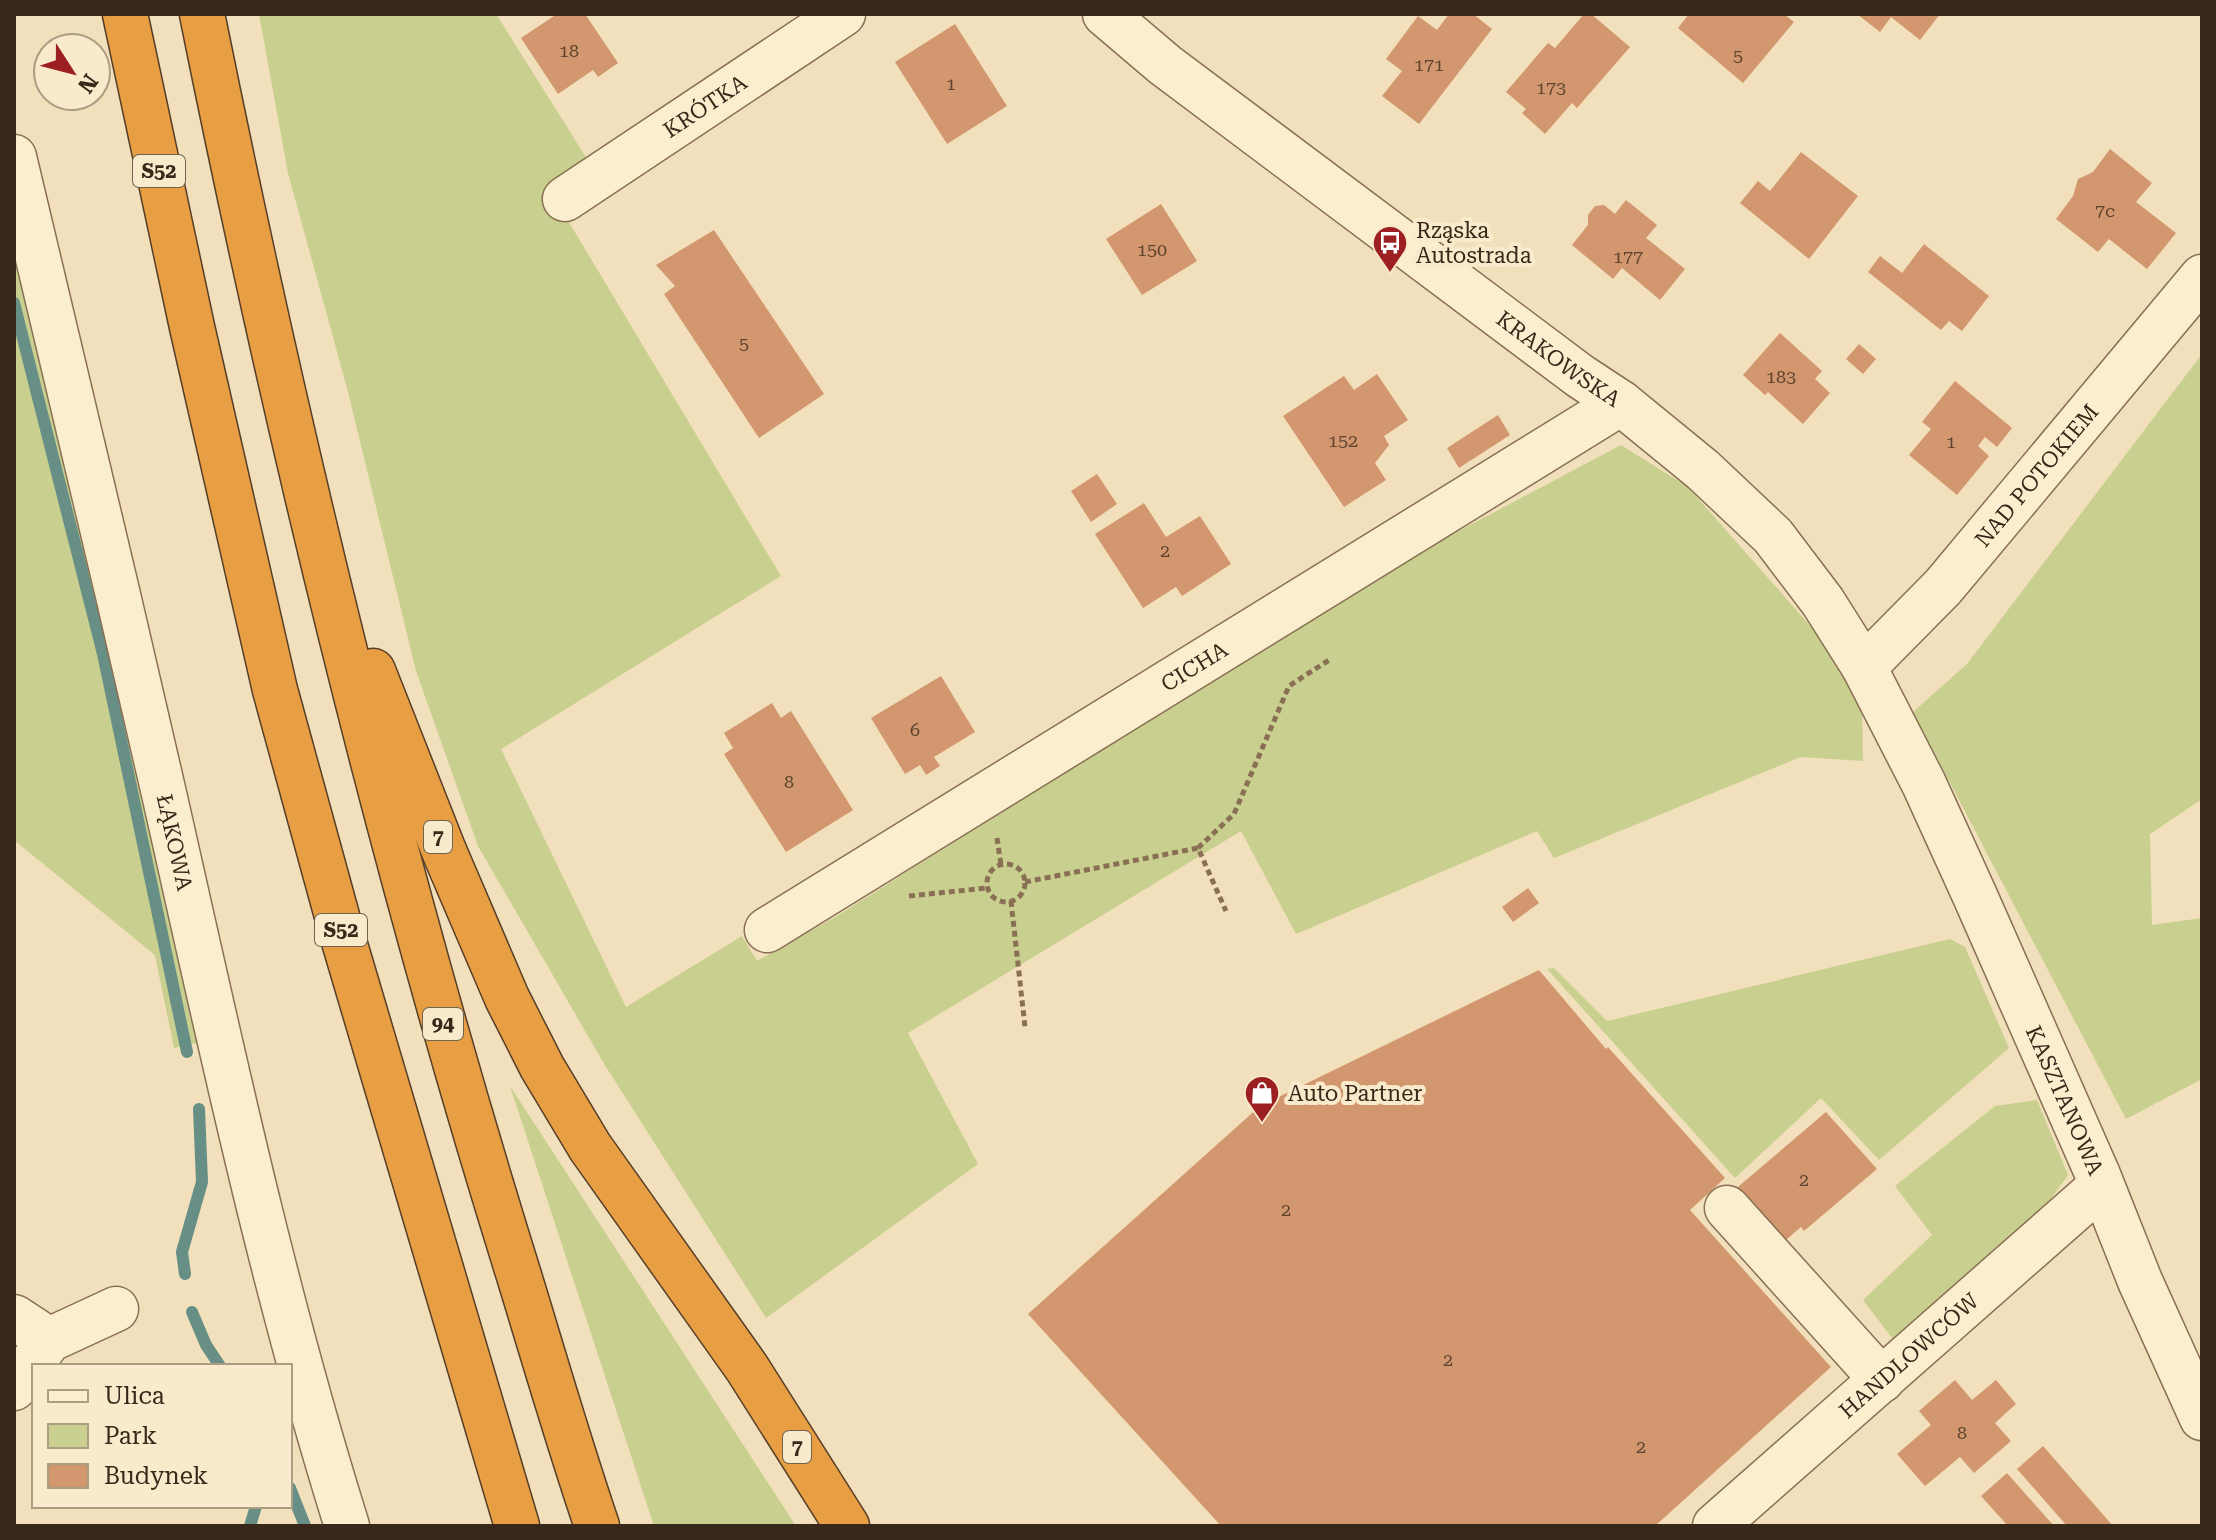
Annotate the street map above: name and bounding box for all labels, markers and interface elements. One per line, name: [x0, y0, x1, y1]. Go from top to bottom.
north arrow: [32, 32, 112, 112]
house number: 18: [559, 40, 579, 61]
house number: 5: [1733, 45, 1743, 66]
house number: 171: [1414, 54, 1444, 75]
text: N: [73, 69, 103, 98]
street label: KRÓTKA: [659, 69, 752, 143]
house number: 1: [946, 73, 956, 94]
house number: 173: [1536, 77, 1566, 98]
road number: S52: [133, 155, 185, 187]
house number: 7c: [2095, 200, 2115, 221]
place label: Rząska Autostrada: [1416, 218, 1532, 268]
bus stop icon: Rząska Autostrada: [1371, 224, 1409, 274]
house number: 150: [1137, 239, 1167, 260]
house number: 177: [1613, 246, 1643, 267]
street label: KRAKOWSKA: [1491, 306, 1626, 413]
house number: 5: [739, 333, 749, 354]
house number: 183: [1766, 366, 1796, 387]
street label: NAD POTOKIEM: [1970, 399, 2103, 552]
house number: 152: [1328, 430, 1358, 451]
house number: 1: [1946, 431, 1956, 452]
house number: 2: [1160, 540, 1170, 561]
street label: CICHA: [1157, 637, 1233, 697]
house number: 6: [910, 719, 920, 740]
house number: 8: [784, 771, 794, 792]
street label: ŁĄKOWA: [152, 792, 198, 894]
road number: 7: [424, 821, 452, 853]
road number: S52: [315, 914, 367, 946]
road number: 94: [423, 1008, 463, 1040]
street label: KASZTANOWA: [2021, 1022, 2109, 1180]
shop icon: Auto Partner: [1243, 1074, 1281, 1124]
place label: Auto Partner: [1288, 1081, 1422, 1106]
house number: 2: [1799, 1169, 1809, 1190]
house number: 2: [1281, 1199, 1291, 1220]
street label: HANDLOWCÓW: [1834, 1288, 1984, 1424]
house number: 2: [1443, 1349, 1453, 1370]
legend: [32, 1364, 292, 1508]
text: Ulica: [104, 1382, 165, 1410]
text: Park: [104, 1422, 157, 1450]
house number: 8: [1957, 1422, 1967, 1443]
road number: 7: [783, 1431, 811, 1463]
house number: 2: [1636, 1436, 1646, 1457]
text: Budynek: [104, 1462, 208, 1490]

